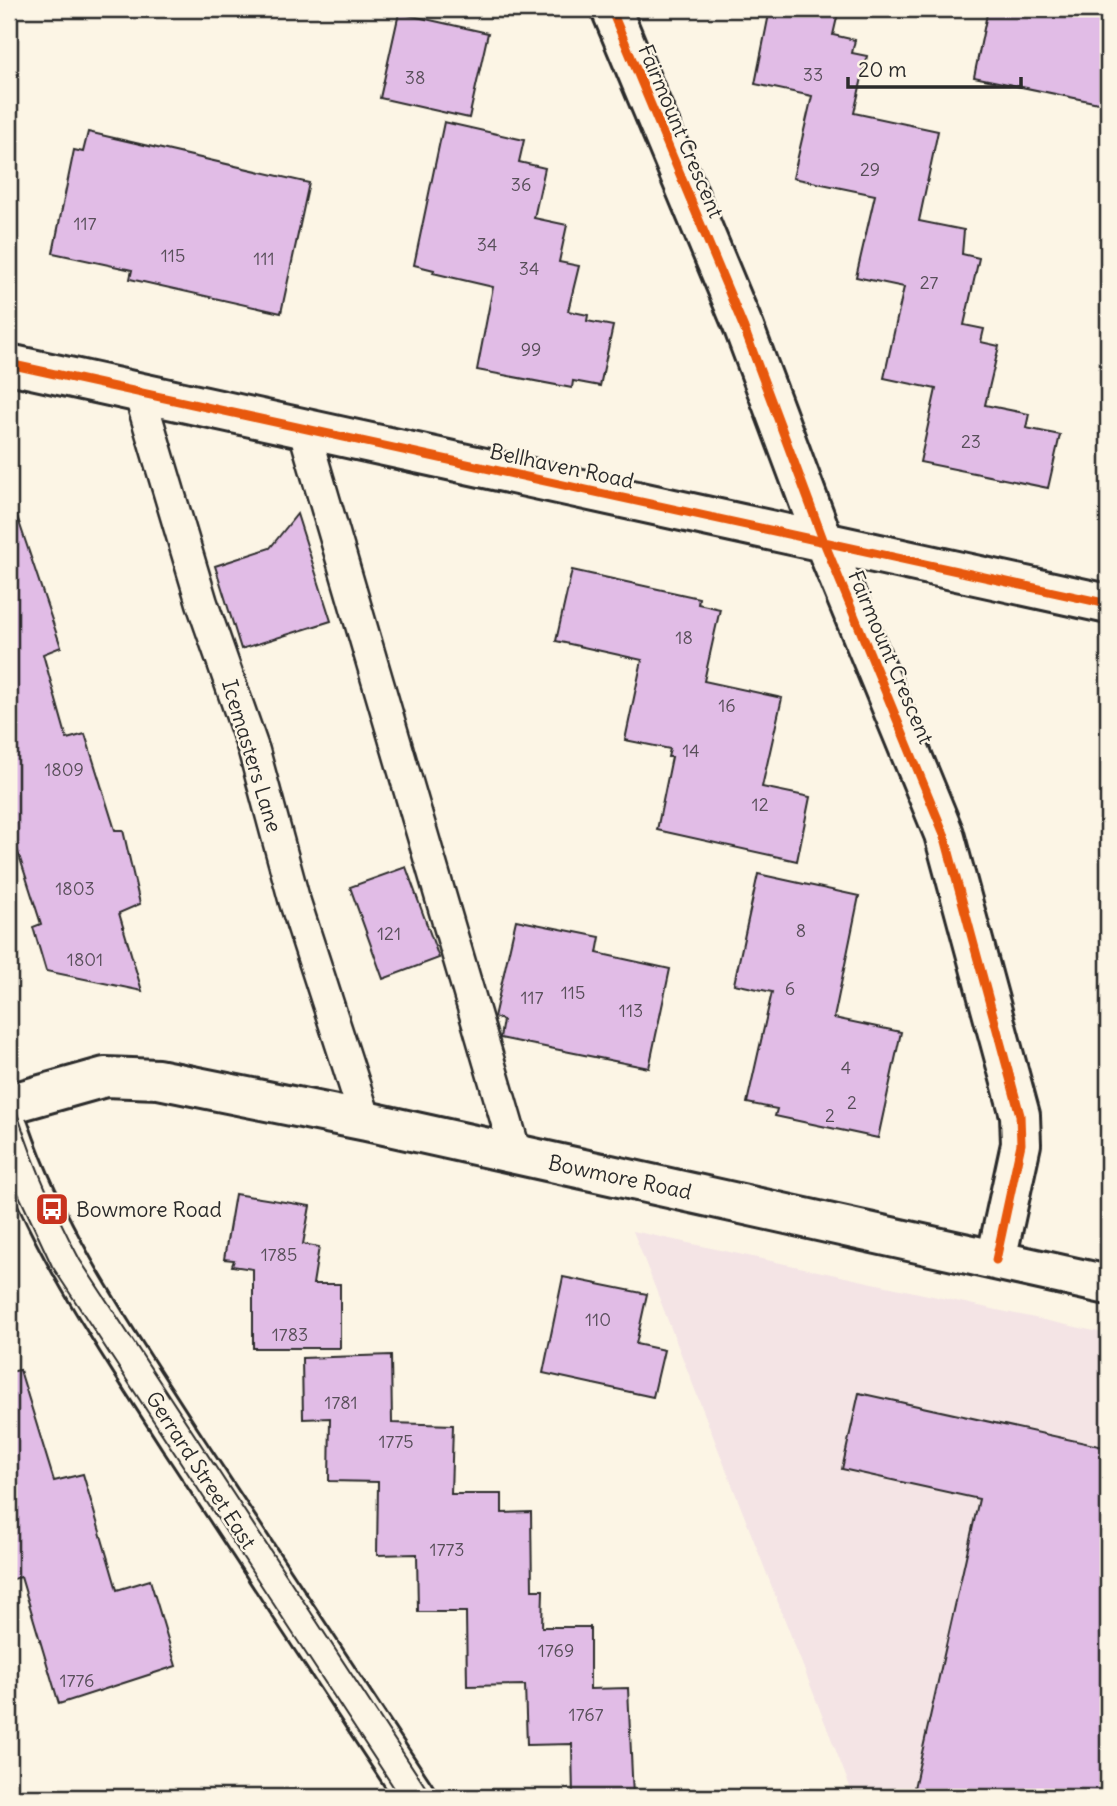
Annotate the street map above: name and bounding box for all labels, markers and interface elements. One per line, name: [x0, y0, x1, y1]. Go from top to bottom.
street label: Fairmount Crescent: [632, 40, 730, 222]
scale bar: [848, 46, 1021, 90]
text: 20 m: [858, 56, 907, 83]
house number: 33: [803, 63, 823, 86]
house number: 38: [405, 66, 425, 89]
house number: 29: [860, 158, 880, 181]
house number: 36: [511, 173, 531, 196]
house number: 117: [73, 212, 97, 235]
house number: 34: [477, 233, 497, 256]
house number: 115: [161, 244, 185, 267]
house number: 111: [253, 247, 275, 270]
house number: 34: [519, 257, 539, 280]
house number: 27: [920, 271, 939, 294]
house number: 99: [521, 338, 541, 361]
house number: 23: [961, 430, 981, 453]
street label: Bellhaven Road: [488, 438, 636, 494]
street label: Fairmount Crescent: [842, 566, 940, 748]
house number: 18: [675, 626, 693, 649]
street label: Icemasters Lane: [216, 676, 288, 836]
house number: 16: [718, 694, 736, 717]
house number: 14: [682, 739, 700, 762]
house number: 1809: [44, 758, 84, 781]
house number: 12: [751, 793, 769, 816]
house number: 1803: [55, 877, 95, 900]
house number: 8: [796, 919, 806, 942]
house number: 121: [377, 922, 401, 945]
house number: 1801: [67, 948, 103, 971]
house number: 6: [785, 977, 795, 1000]
house number: 115: [561, 981, 585, 1004]
house number: 117: [520, 986, 544, 1009]
house number: 113: [619, 999, 643, 1022]
house number: 4: [841, 1056, 851, 1079]
house number: 2: [847, 1091, 857, 1114]
house number: 2: [825, 1104, 835, 1127]
street label: Bowmore Road: [546, 1149, 694, 1205]
bus stop icon: Bowmore Road: [33, 1190, 71, 1228]
place label: Bowmore Road: [76, 1196, 222, 1223]
house number: 1785: [261, 1243, 297, 1266]
house number: 110: [585, 1308, 611, 1331]
house number: 1783: [272, 1323, 308, 1346]
street label: Gerrard Street East: [140, 1386, 262, 1554]
house number: 1781: [324, 1391, 358, 1414]
house number: 1775: [378, 1430, 414, 1453]
house number: 1773: [429, 1538, 465, 1561]
house number: 1769: [538, 1639, 574, 1662]
house number: 1776: [60, 1669, 94, 1692]
house number: 1767: [569, 1703, 604, 1726]

